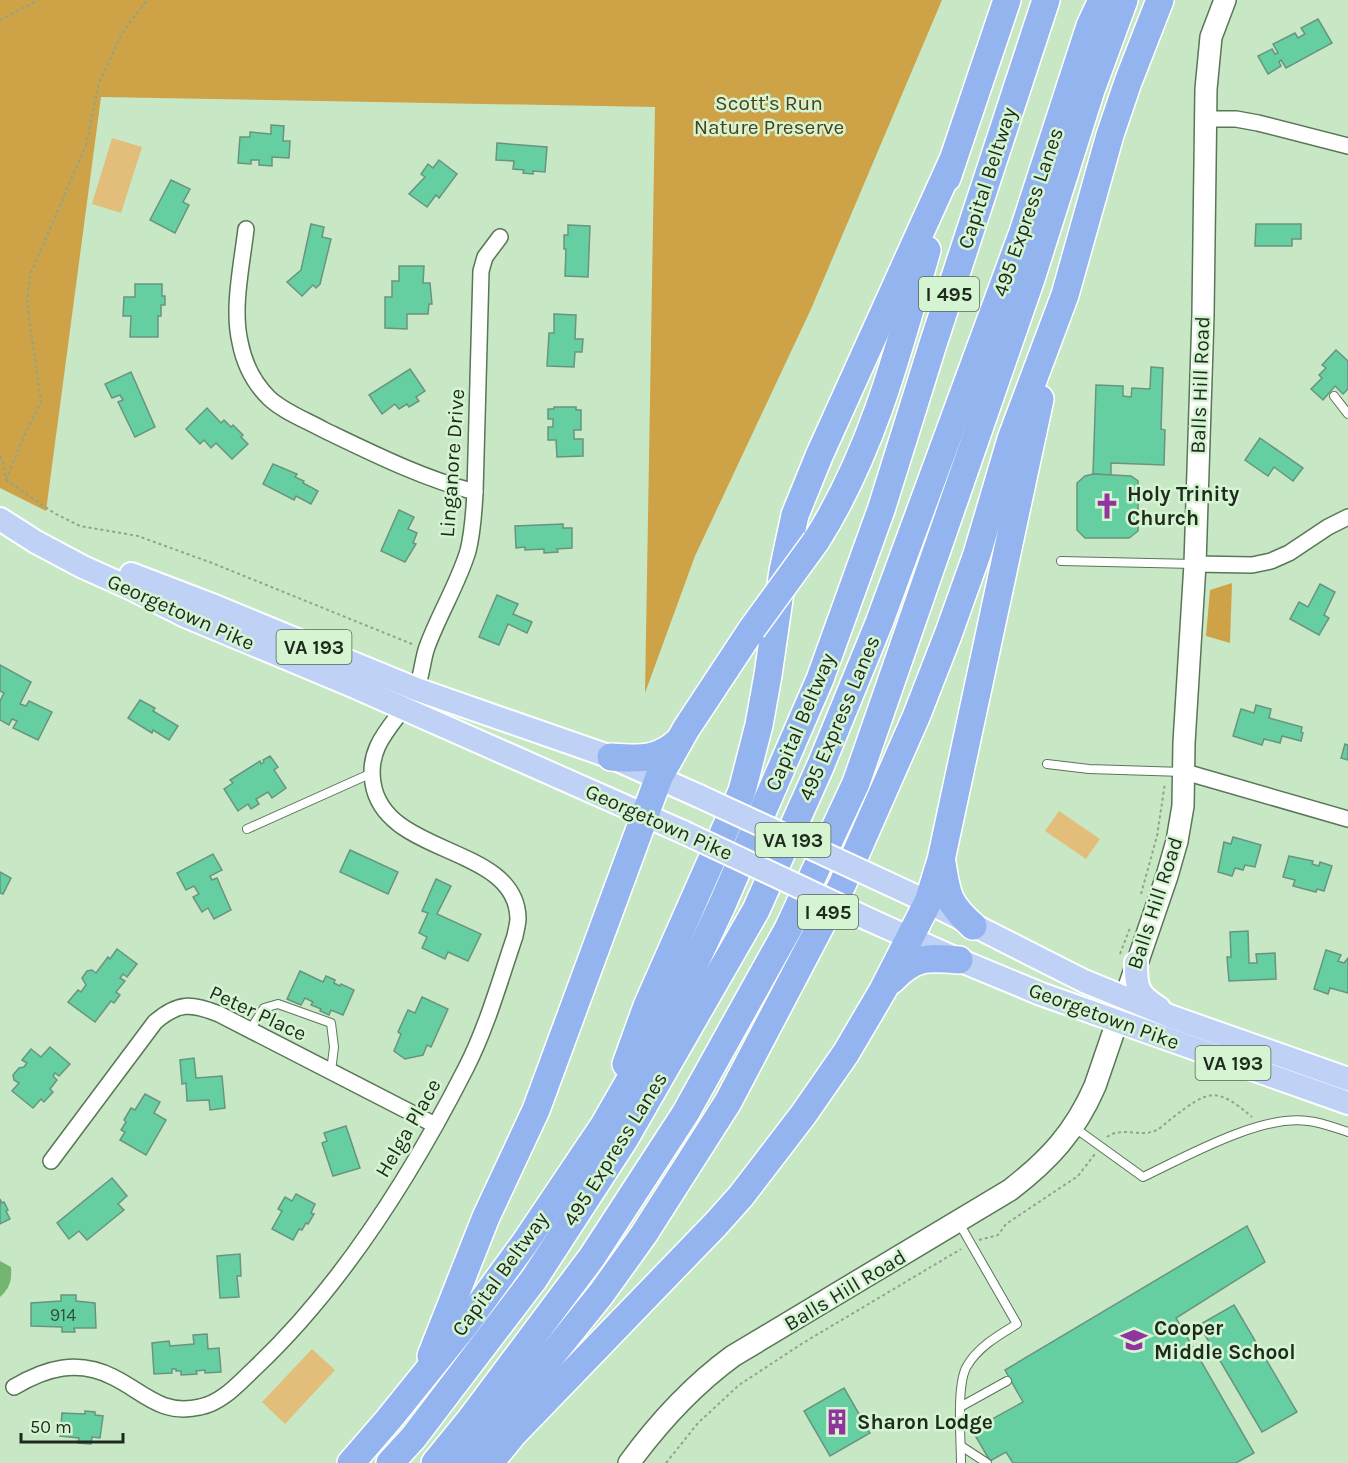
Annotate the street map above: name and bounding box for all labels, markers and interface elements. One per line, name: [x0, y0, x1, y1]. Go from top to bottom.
park label: Scott's Run Nature Preserve: [694, 91, 844, 139]
street label: Capital Beltway: [953, 104, 1021, 252]
street label: 495 Express Lanes: [988, 124, 1068, 300]
road number: I 495: [919, 277, 979, 311]
street label: Balls Hill Road: [1186, 316, 1214, 454]
street label: Linganore Drive: [435, 388, 469, 538]
place label: Holy Trinity Church: [1127, 482, 1240, 530]
church icon: Holy Trinity Church: [1092, 491, 1122, 521]
street label: Georgetown Pike: [104, 569, 258, 655]
road number: VA 193: [276, 630, 352, 664]
street label: 495 Express Lanes: [793, 632, 885, 804]
street label: Capital Beltway: [760, 649, 840, 795]
street label: Georgetown Pike: [582, 779, 736, 865]
road number: VA 193: [756, 823, 830, 857]
street label: Balls Hill Road: [1122, 834, 1188, 972]
road number: I 495: [798, 895, 858, 929]
street label: Georgetown Pike: [1025, 978, 1183, 1054]
street label: Peter Place: [206, 980, 310, 1046]
road number: VA 193: [1196, 1046, 1270, 1080]
street label: 495 Express Lanes: [558, 1068, 672, 1230]
street label: Helga Place: [370, 1074, 446, 1182]
street label: Capital Beltway: [447, 1207, 553, 1341]
street label: Balls Hill Road: [780, 1244, 910, 1336]
house number: 914: [50, 1304, 76, 1326]
place label: Cooper Middle School: [1154, 1316, 1296, 1364]
school or university icon: Cooper Middle School: [1119, 1325, 1149, 1355]
scale bar: [21, 1406, 123, 1444]
building icon: Sharon Lodge: [822, 1407, 852, 1437]
place label: Sharon Lodge: [857, 1410, 993, 1434]
text: 50 m: [30, 1416, 72, 1438]

